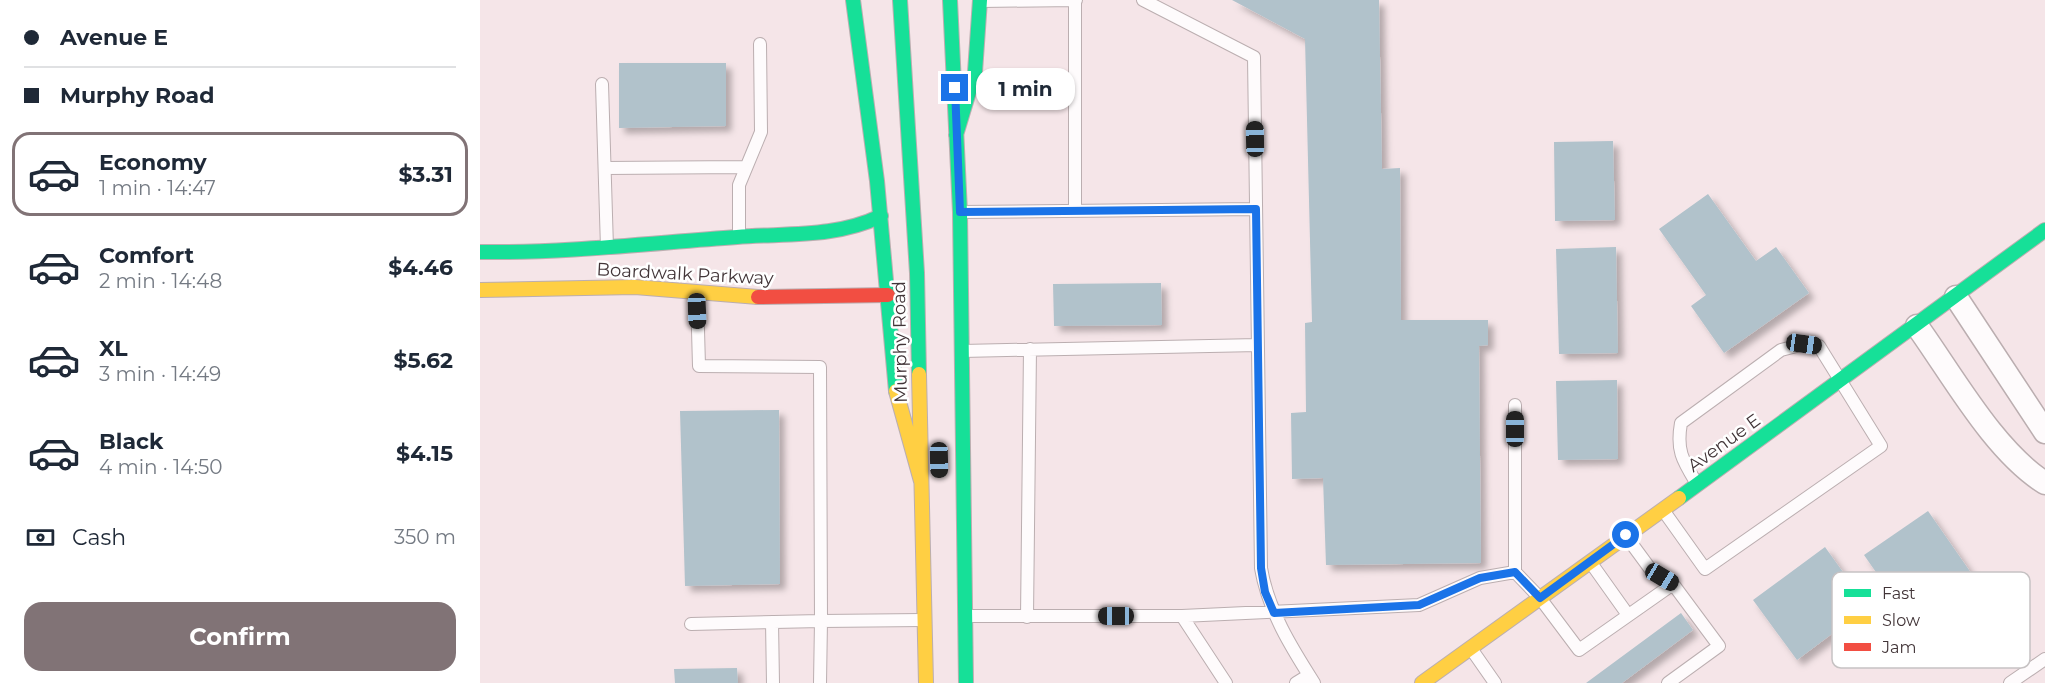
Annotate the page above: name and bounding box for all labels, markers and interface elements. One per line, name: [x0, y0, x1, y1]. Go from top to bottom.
text: Avenue E: [60, 24, 168, 51]
callout: 1 min: [976, 67, 1075, 109]
route end: [941, 74, 968, 101]
text: 1 min: [998, 77, 1053, 101]
text: Murphy Road: [60, 82, 214, 109]
car: [1246, 121, 1264, 157]
icon: car: [27, 147, 81, 201]
text: Economy: [99, 149, 207, 176]
text: $3.31: [398, 161, 453, 188]
text: 1 min · 14:47: [99, 176, 216, 200]
icon: car: [27, 240, 81, 294]
text: Comfort: [99, 242, 194, 269]
text: $4.46: [388, 254, 453, 281]
street label: Boardwalk Parkway: [596, 258, 774, 290]
text: 2 min · 14:48: [99, 269, 222, 293]
street label: Murphy Road: [888, 281, 912, 403]
car: [687, 293, 707, 329]
icon: car: [27, 333, 81, 387]
car: [1785, 333, 1823, 355]
text: XL: [99, 335, 128, 362]
text: $5.62: [393, 347, 453, 374]
text: 3 min · 14:49: [99, 362, 221, 386]
street label: Avenue E: [1683, 409, 1765, 477]
car: [1506, 411, 1524, 447]
icon: car: [27, 426, 81, 480]
text: Black: [99, 428, 163, 455]
text: $4.15: [396, 440, 453, 467]
car: [930, 442, 948, 478]
text: 4 min · 14:50: [99, 455, 222, 479]
icon: cash: [24, 521, 57, 554]
route start: [1612, 521, 1639, 548]
text: Cash: [72, 524, 126, 551]
text: 350 m: [394, 525, 456, 549]
car: [1642, 560, 1682, 594]
legend: [1832, 572, 2030, 668]
text: Fast: [1882, 584, 1916, 603]
button: Confirm: [24, 602, 456, 671]
car: [1098, 607, 1134, 625]
text: Slow: [1882, 611, 1920, 630]
text: Jam: [1881, 638, 1916, 657]

